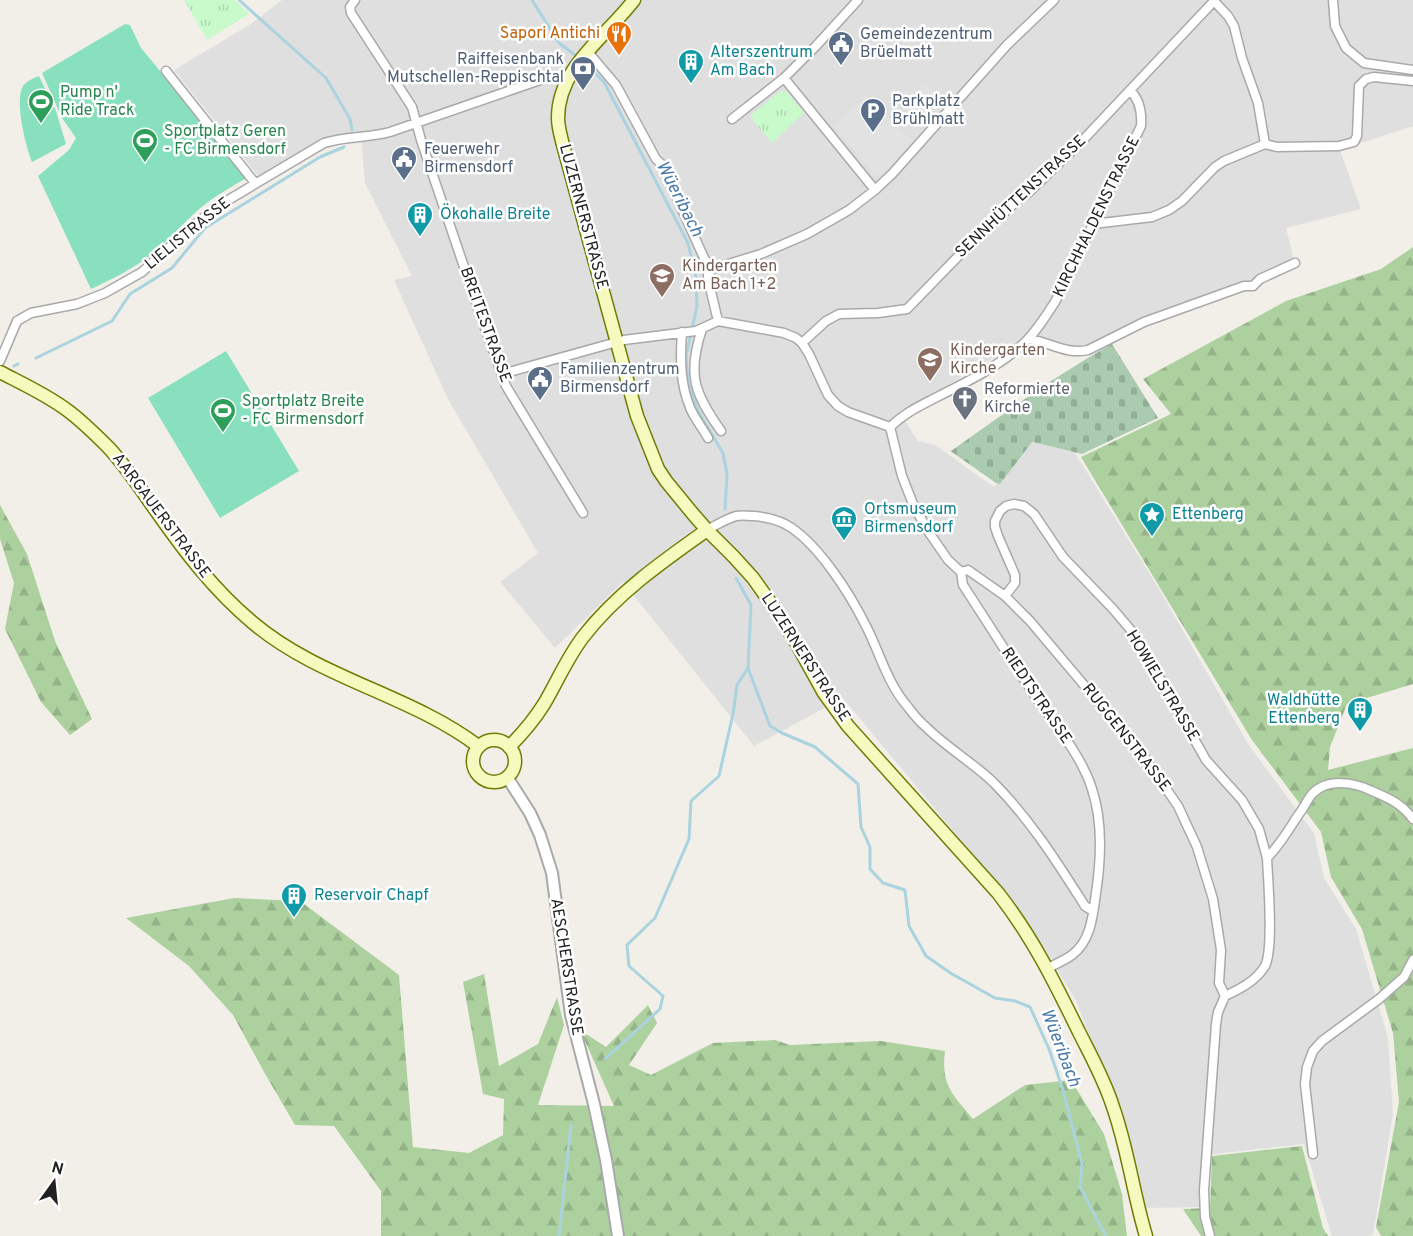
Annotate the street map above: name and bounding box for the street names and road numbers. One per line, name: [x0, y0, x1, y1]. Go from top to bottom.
street label: SENNHÜTTENSTRASSE: [950, 130, 1091, 263]
street label: KIRCHHALDENSTRASSE: [1049, 133, 1145, 301]
street label: LUZERNERSTRASSE: [554, 142, 612, 292]
street label: LIELISTRASSE: [141, 193, 235, 275]
street label: BREITESTRASSE: [455, 264, 515, 386]
street label: AARGAUERSTRASSE: [107, 449, 215, 583]
street label: LUZERNERSTRASSE: [756, 590, 854, 726]
street label: HOWIELSTRASSE: [1121, 627, 1203, 745]
street label: RIEDTSTRASSE: [996, 644, 1076, 748]
street label: RUGGENSTRASSE: [1077, 680, 1175, 796]
street label: AESCHERSTRASSE: [545, 897, 587, 1037]

